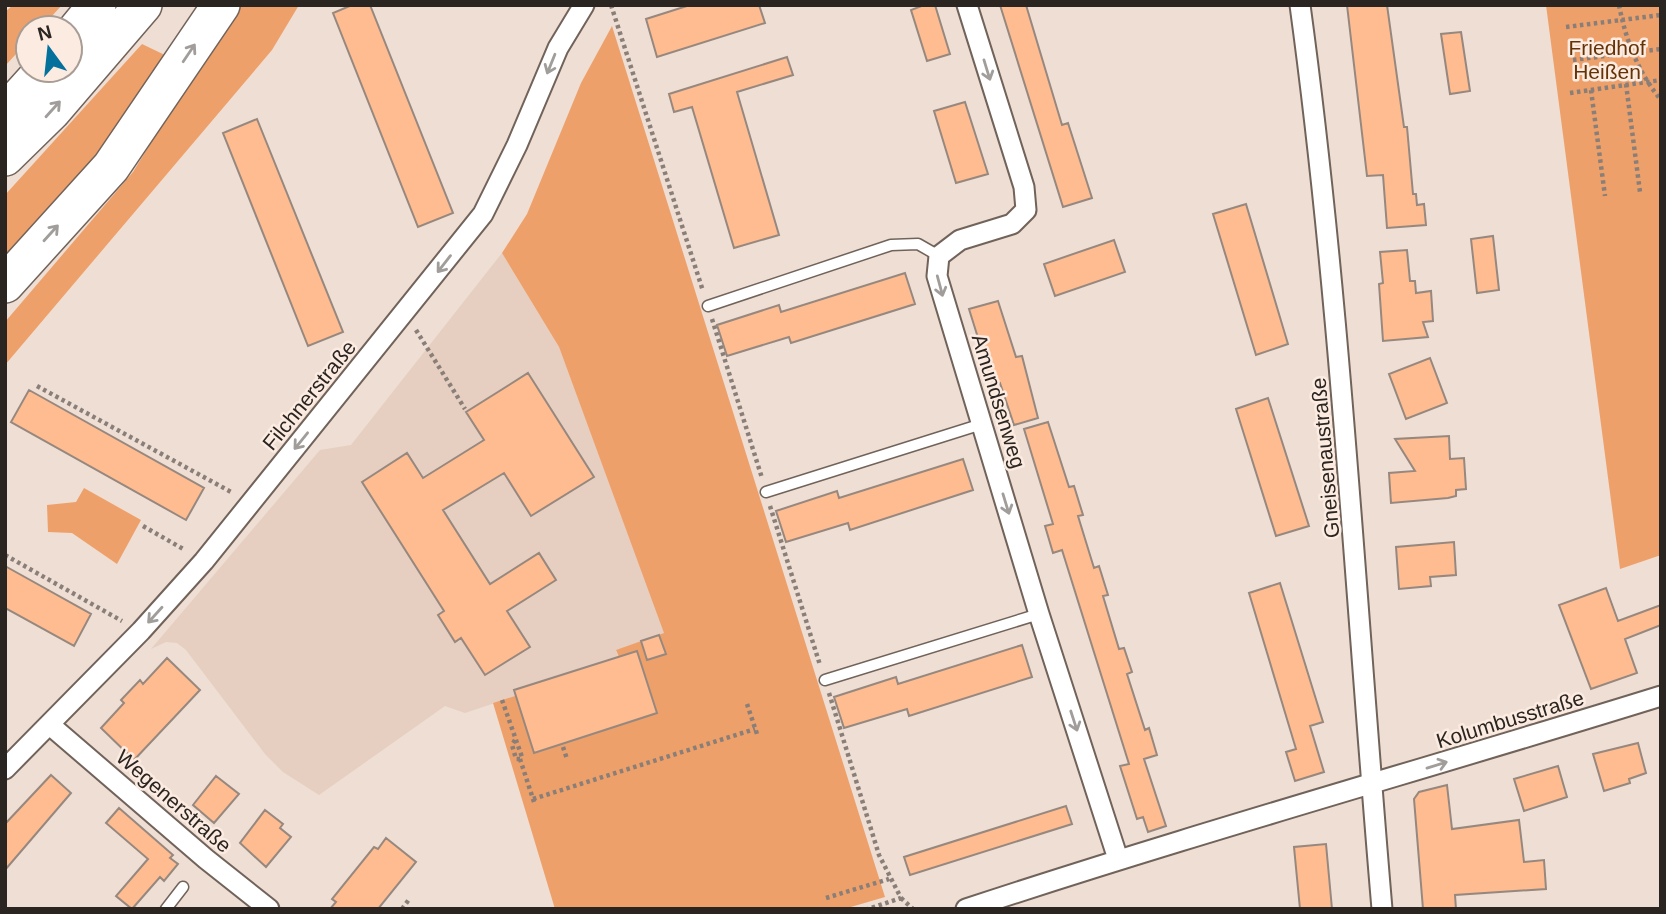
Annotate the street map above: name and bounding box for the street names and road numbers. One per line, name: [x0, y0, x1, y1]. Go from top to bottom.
street label: Amundsenweg: [968, 331, 1030, 471]
street label: Filchnerstraße: [258, 336, 360, 454]
street label: Gneisenaustraße: [1307, 377, 1343, 539]
street label: Kolumbusstraße: [1434, 686, 1586, 752]
street label: Wegenerstraße: [112, 745, 236, 857]

